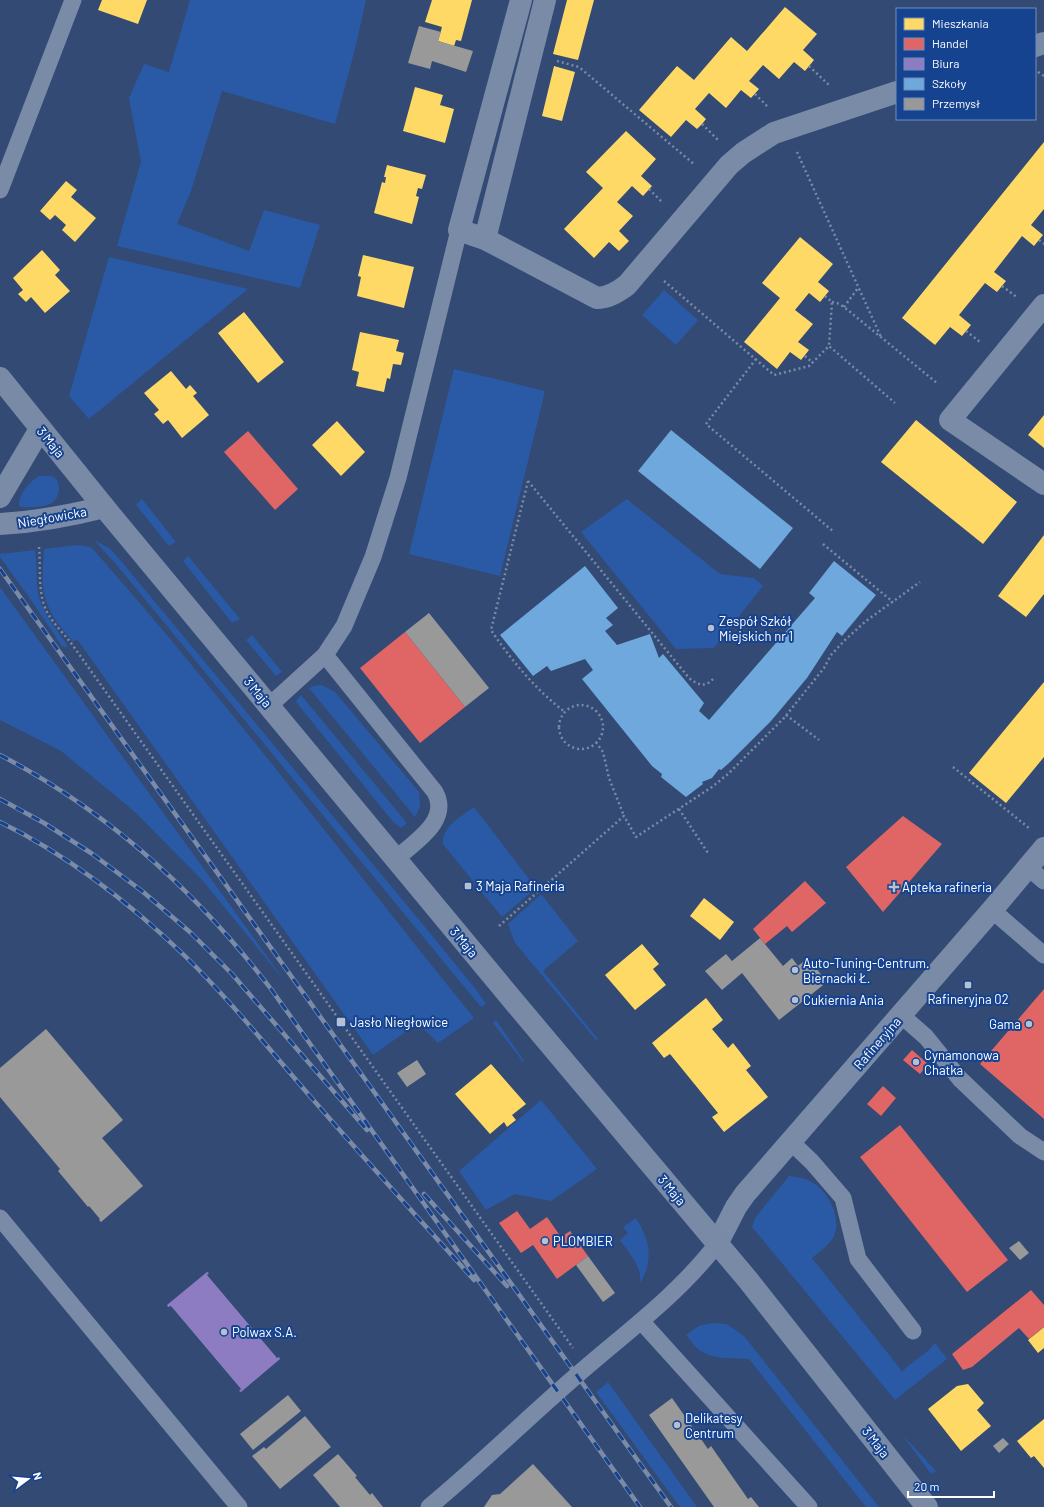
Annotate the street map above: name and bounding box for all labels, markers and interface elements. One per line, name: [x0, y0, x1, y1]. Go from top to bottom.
legend: [896, 8, 1036, 120]
text: Mieszkania: [932, 16, 989, 30]
text: Handel: [932, 36, 968, 50]
text: Biura: [932, 56, 960, 70]
text: Szkoły: [932, 76, 967, 90]
text: Przemysł: [932, 96, 980, 110]
street label: 3 Maja: [34, 423, 68, 461]
street label: Niegłowicka: [16, 503, 88, 531]
place label: Zespół Szkół Miejskich nr 1: [719, 613, 793, 644]
marker: Zespół Szkół Miejskich nr 1: [706, 623, 716, 633]
street label: 3 Maja: [241, 673, 275, 711]
place label: 3 Maja Rafineria: [476, 878, 565, 894]
place label: Apteka rafineria: [902, 879, 992, 895]
marker: 3 Maja Rafineria: [463, 881, 473, 891]
marker: Apteka rafineria: [889, 882, 899, 892]
street label: 3 Maja: [447, 923, 481, 961]
place label: Auto-Tuning-Centrum. Biernacki Ł.: [803, 955, 929, 986]
marker: Auto-Tuning-Centrum. Biernacki Ł.: [790, 965, 800, 975]
marker: Rafineryjna 02: [963, 980, 973, 990]
place label: Rafineryjna 02: [927, 991, 1009, 1007]
place label: Cukiernia Ania: [803, 992, 884, 1008]
marker: Cukiernia Ania: [790, 995, 800, 1005]
street label: Rafineryjna: [850, 1013, 904, 1073]
place label: Jasło Niegłowice: [350, 1014, 448, 1030]
marker: Jasło Niegłowice: [335, 1016, 347, 1028]
place label: Gama: [989, 1016, 1021, 1032]
marker: Gama: [1024, 1019, 1034, 1029]
place label: Cynamonowa Chatka: [924, 1047, 999, 1078]
marker: Cynamonowa Chatka: [911, 1057, 921, 1067]
street label: 3 Maja: [655, 1171, 689, 1209]
place label: PLOMBIER: [553, 1233, 613, 1249]
marker: PLOMBIER: [540, 1236, 550, 1246]
place label: Polwax S.A.: [232, 1324, 297, 1340]
marker: Polwax S.A.: [219, 1327, 229, 1337]
place label: Delikatesy Centrum: [685, 1410, 742, 1441]
marker: Delikatesy Centrum: [672, 1420, 682, 1430]
street label: 3 Maja: [859, 1423, 893, 1461]
north arrow: [8, 1459, 48, 1499]
text: N: [31, 1471, 45, 1481]
scale bar: [908, 1473, 994, 1499]
text: 20 m: [914, 1479, 940, 1493]

